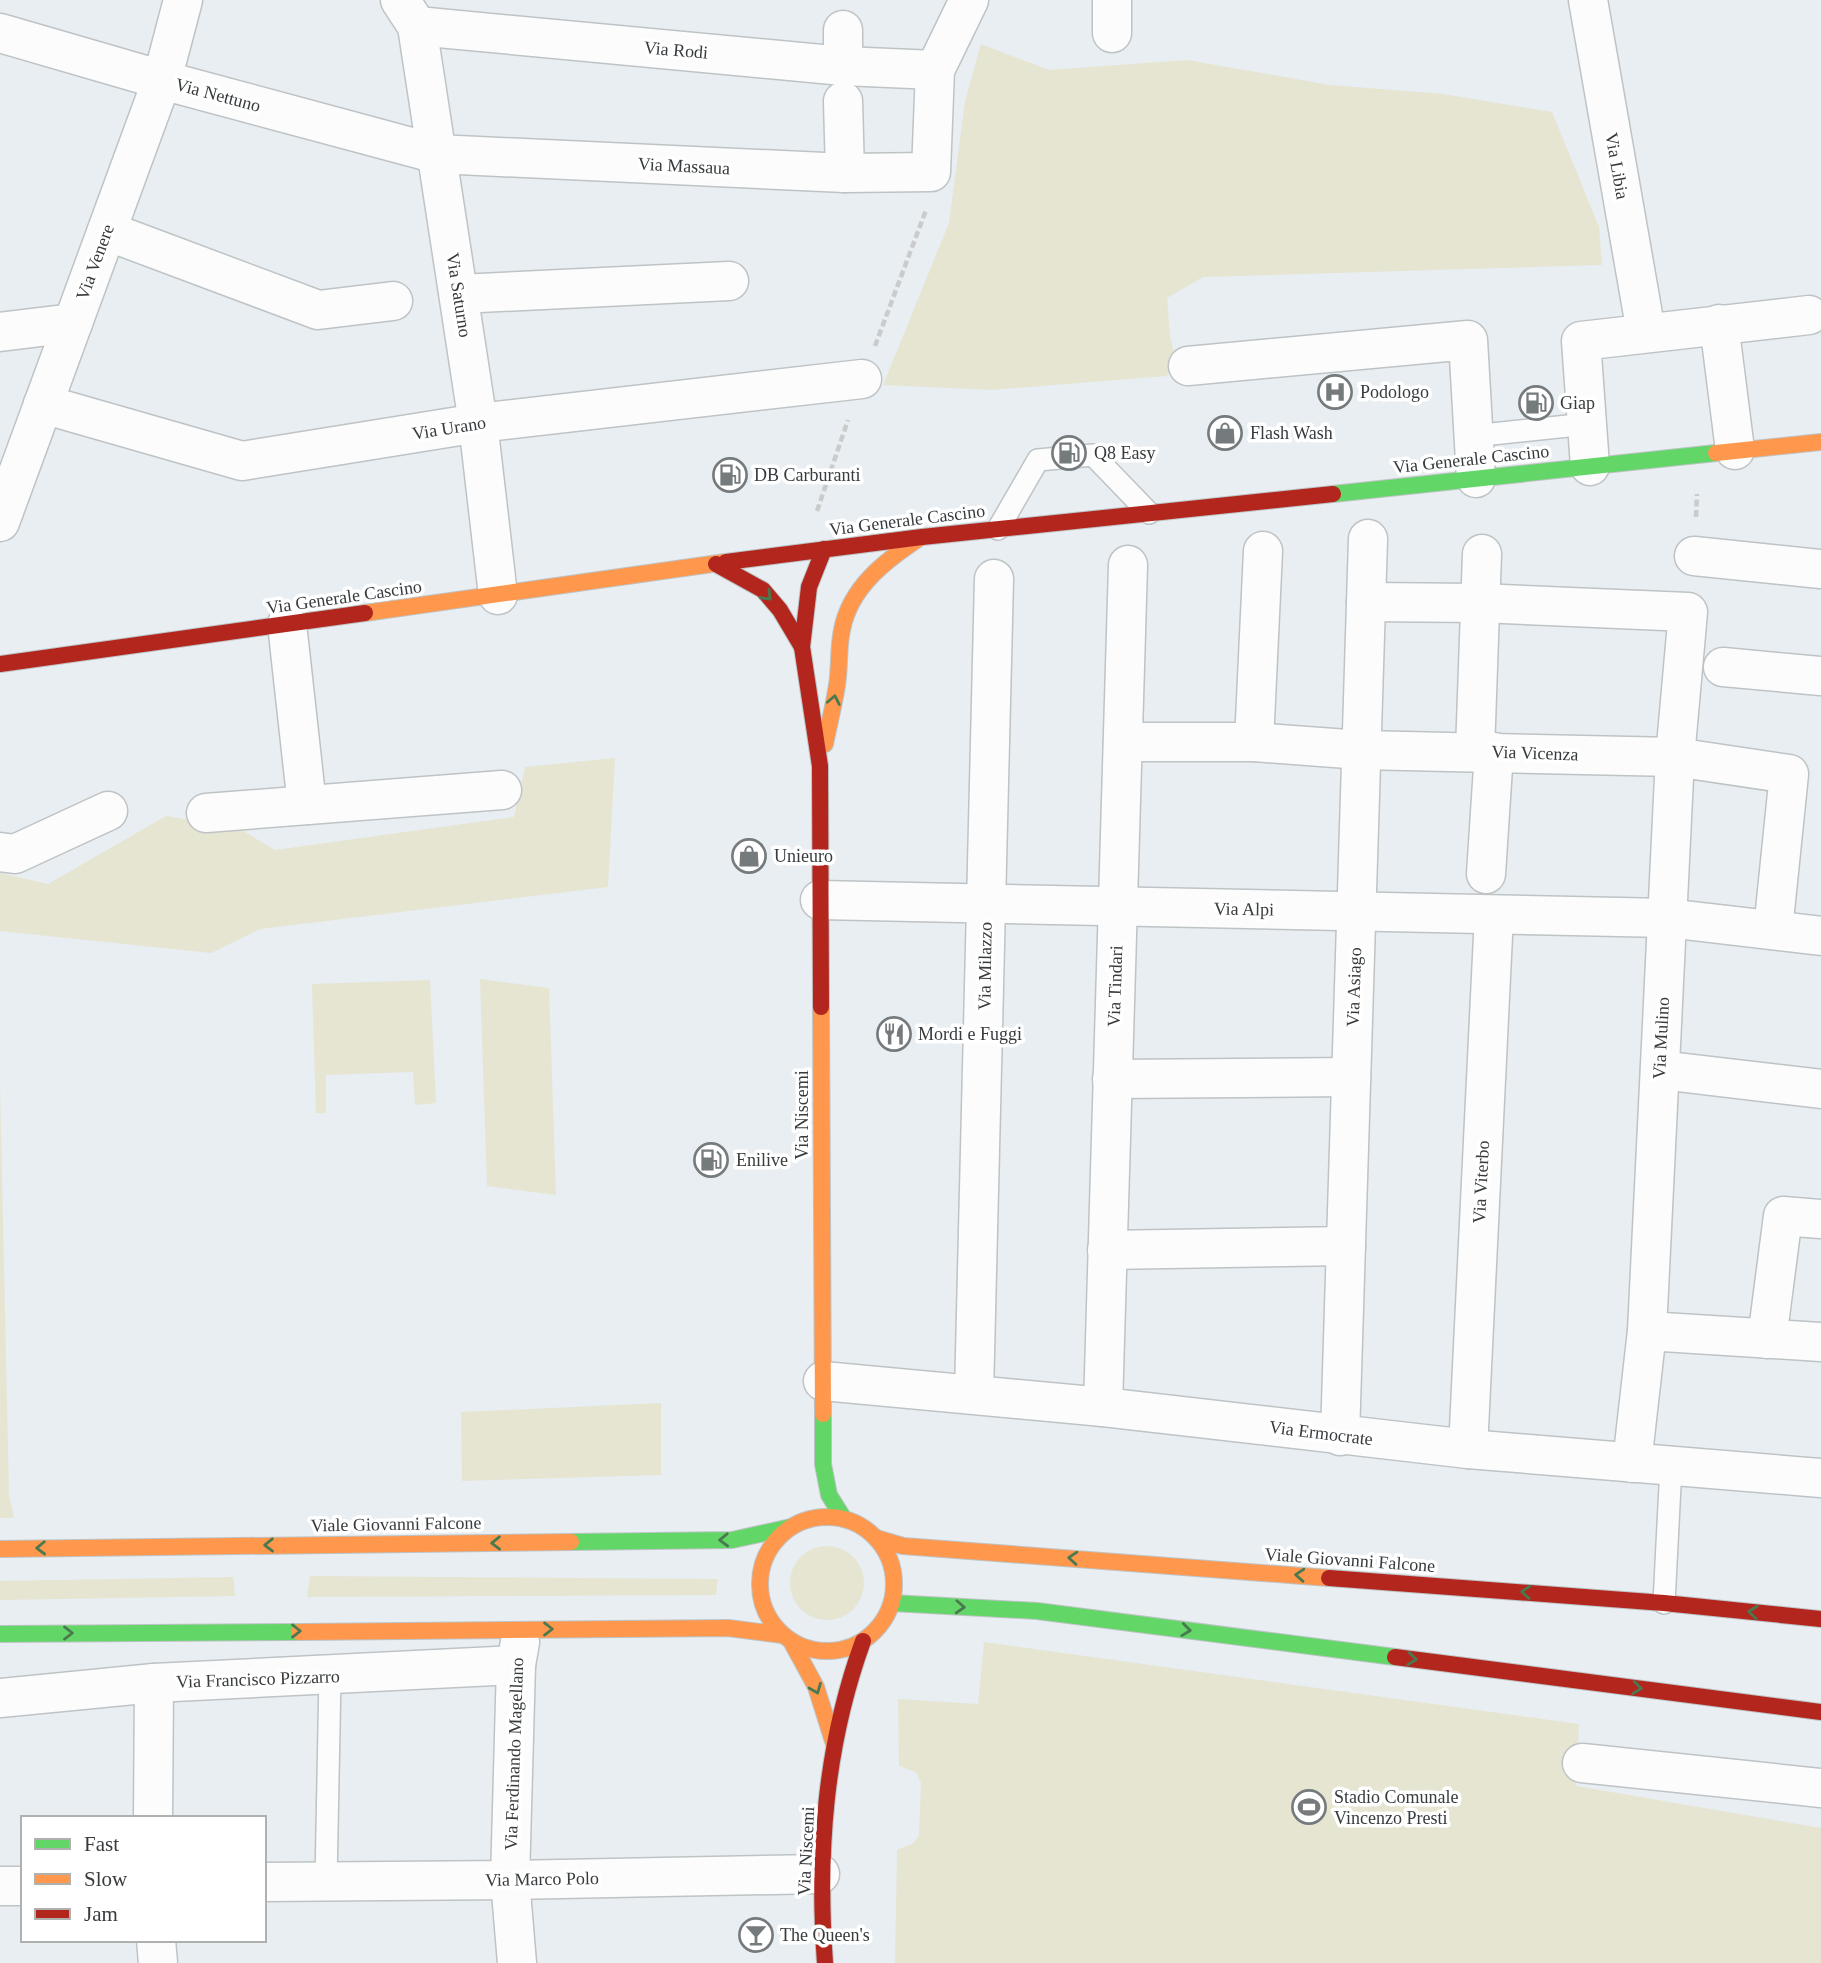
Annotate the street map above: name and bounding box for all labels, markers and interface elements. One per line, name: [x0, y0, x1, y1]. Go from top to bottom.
street label: Via Rodi: [643, 37, 709, 63]
street label: Via Nettuno: [173, 74, 263, 116]
street label: Via Libia: [1601, 131, 1633, 201]
street label: Via Massaua: [637, 154, 731, 178]
street label: Via Venere: [72, 221, 118, 303]
street label: Via Saturno: [442, 251, 476, 339]
hospital icon: Podologo: [1316, 373, 1354, 411]
place label: Podologo: [1360, 382, 1429, 402]
fuel station icon: Giap: [1517, 384, 1555, 422]
place label: Giap: [1560, 393, 1595, 413]
street label: Via Urano: [411, 412, 487, 444]
shop icon: Flash Wash: [1206, 414, 1244, 452]
place label: Flash Wash: [1250, 423, 1333, 443]
fuel station icon: Q8 Easy: [1050, 434, 1088, 472]
street label: Via Generale Cascino: [1392, 441, 1550, 477]
place label: Q8 Easy: [1094, 443, 1156, 463]
fuel station icon: DB Carburanti: [711, 456, 749, 494]
place label: DB Carburanti: [754, 465, 860, 485]
street label: Via Generale Cascino: [828, 501, 986, 539]
street label: Via Generale Cascino: [265, 576, 423, 618]
one-way arrow: [759, 588, 772, 601]
one-way arrow: [826, 694, 841, 706]
street label: Via Vicenza: [1491, 741, 1579, 765]
shop icon: Unieuro: [730, 837, 768, 875]
place label: Unieuro: [774, 846, 833, 866]
street label: Via Alpi: [1214, 898, 1274, 920]
street label: Via Milazzo: [974, 922, 996, 1010]
street label: Via Tindari: [1104, 945, 1126, 1027]
street label: Via Asiago: [1343, 947, 1365, 1027]
street label: Via Mulino: [1649, 996, 1673, 1080]
restaurant icon: Mordi e Fuggi: [875, 1015, 913, 1053]
place label: Mordi e Fuggi: [918, 1024, 1022, 1044]
street label: Via Niscemi: [792, 1070, 812, 1160]
street label: Via Viterbo: [1469, 1140, 1493, 1224]
fuel station icon: Enilive: [692, 1141, 730, 1179]
place label: Enilive: [736, 1150, 788, 1170]
street label: Via Ermocrate: [1268, 1417, 1374, 1449]
street label: Viale Giovanni Falcone: [310, 1513, 482, 1535]
one-way arrow: [718, 1533, 729, 1548]
one-way arrow: [491, 1535, 501, 1551]
one-way arrow: [263, 1537, 274, 1553]
one-way arrow: [36, 1540, 47, 1555]
street label: Viale Giovanni Falcone: [1264, 1544, 1436, 1576]
one-way arrow: [1067, 1551, 1078, 1566]
one-way arrow: [1294, 1568, 1305, 1583]
one-way arrow: [1521, 1585, 1532, 1600]
one-way arrow: [955, 1599, 966, 1614]
one-way arrow: [1747, 1605, 1758, 1620]
one-way arrow: [543, 1621, 553, 1637]
one-way arrow: [291, 1623, 301, 1639]
one-way arrow: [1180, 1623, 1192, 1638]
one-way arrow: [63, 1625, 74, 1641]
one-way arrow: [1406, 1652, 1418, 1667]
street label: Via Ferdinando Magellano: [501, 1657, 527, 1851]
street label: Via Francisco Pizzarro: [176, 1666, 340, 1692]
one-way arrow: [1632, 1681, 1643, 1696]
one-way arrow: [807, 1683, 821, 1695]
place label: Stadio Comunale Vincenzo Presti: [1334, 1787, 1459, 1828]
sports icon: Stadio Comunale Vincenzo Presti: [1290, 1788, 1328, 1826]
street label: Via Niscemi: [794, 1806, 818, 1896]
legend: [21, 1816, 266, 1942]
text: Fast: [84, 1832, 119, 1856]
text: Slow: [84, 1867, 128, 1891]
street label: Via Marco Polo: [485, 1868, 599, 1890]
text: Jam: [84, 1902, 118, 1926]
bar icon: The Queen's: [737, 1916, 775, 1954]
place label: The Queen's: [780, 1925, 870, 1945]

